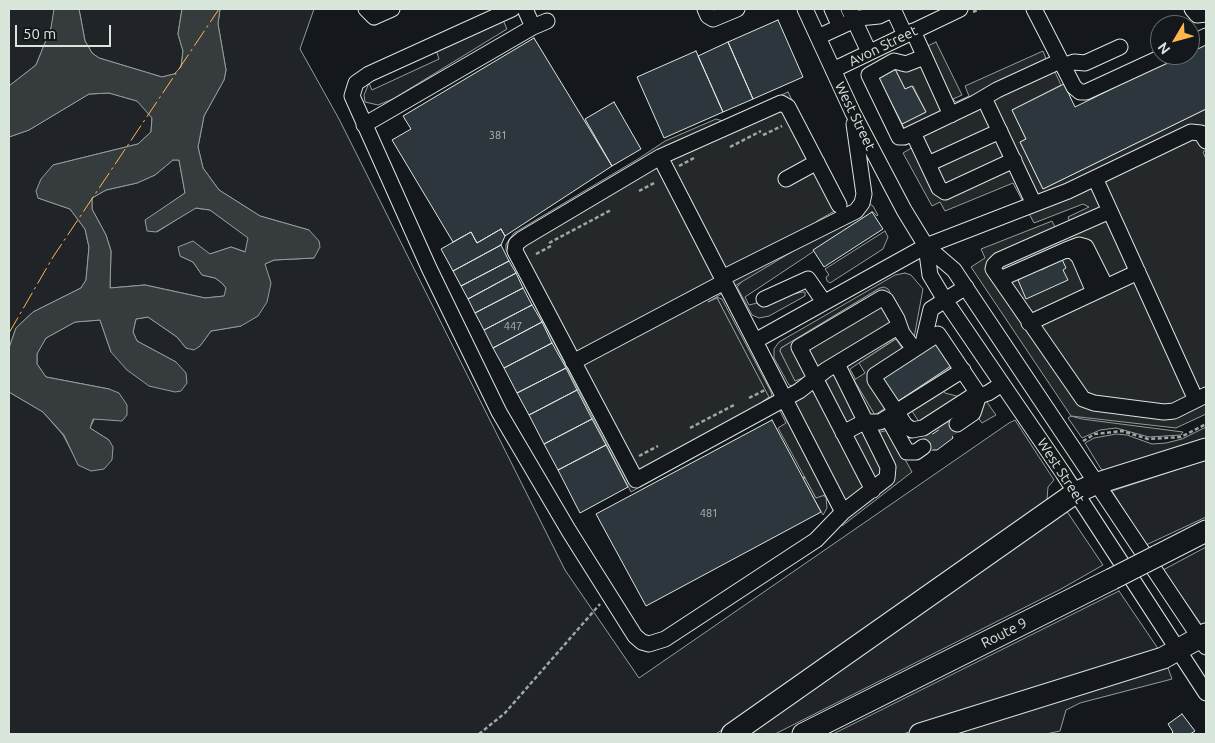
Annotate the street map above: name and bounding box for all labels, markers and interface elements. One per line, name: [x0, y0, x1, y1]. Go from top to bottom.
scale bar: [18, 15, 114, 47]
north arrow: [1150, 15, 1200, 65]
street label: Avon Street: [846, 22, 920, 70]
text: 50 m: [23, 25, 56, 42]
text: N: [1154, 39, 1173, 57]
street label: West Street: [831, 79, 879, 153]
house number: 381: [489, 128, 507, 142]
house number: 447: [504, 319, 522, 333]
street label: West Street: [1034, 435, 1088, 507]
house number: 481: [700, 506, 718, 520]
street label: Route 9: [978, 614, 1030, 652]

